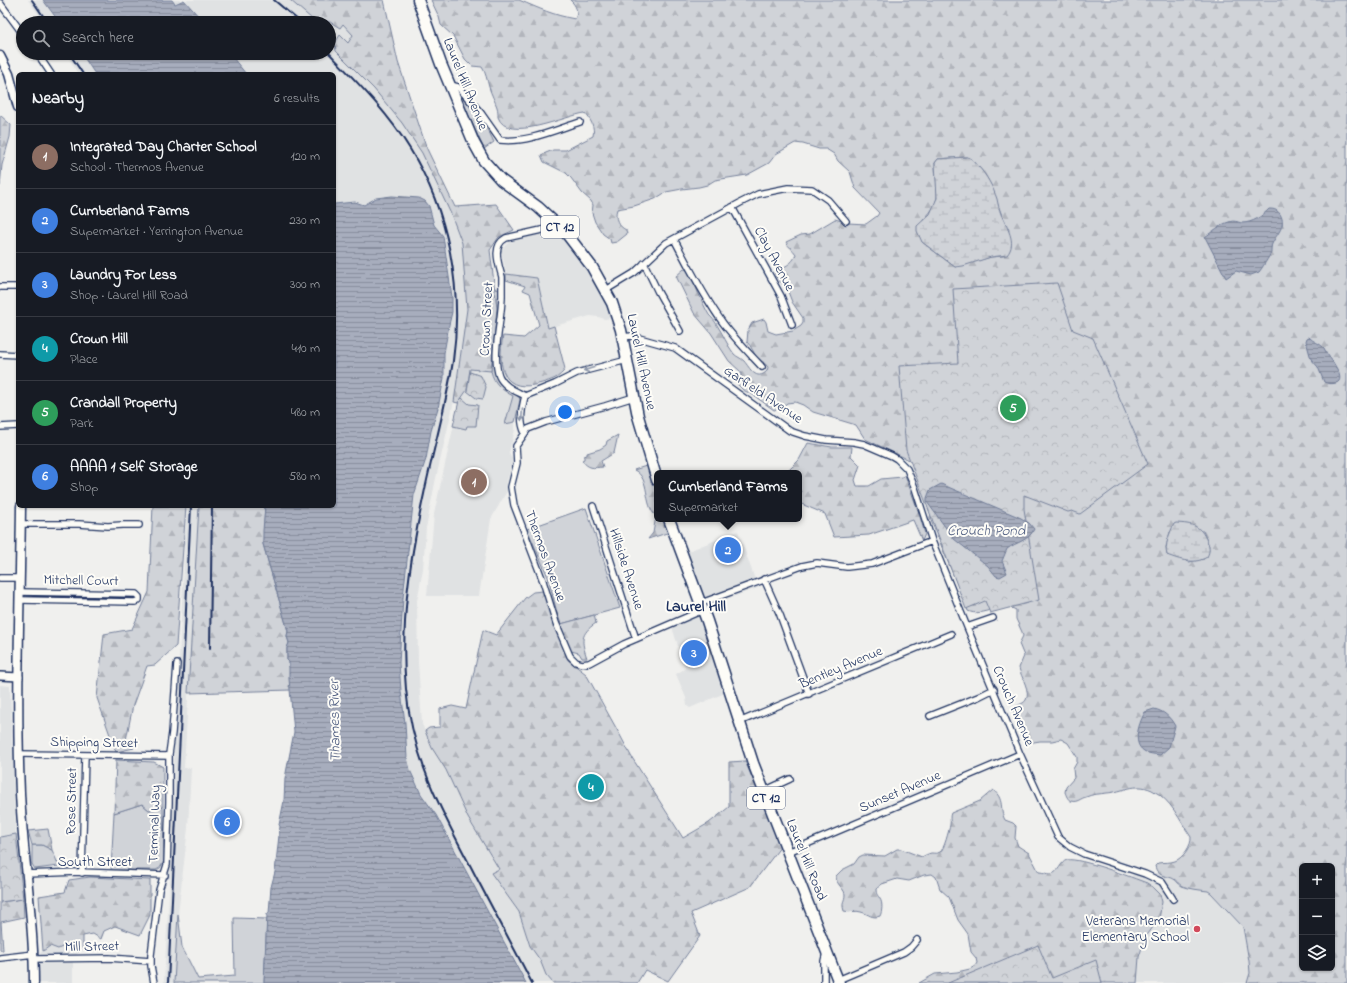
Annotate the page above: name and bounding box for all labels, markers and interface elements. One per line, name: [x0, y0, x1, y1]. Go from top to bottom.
search box: [16, 16, 336, 60]
icon: search: [30, 27, 52, 49]
text: Search here: [62, 27, 134, 49]
street label: Laurel Hill Avenue: [437, 35, 493, 134]
text: Nearby: [32, 86, 84, 111]
text: 6 results: [274, 89, 320, 108]
text: Integrated Day Charter School: [70, 136, 257, 158]
text: 1: [43, 147, 47, 166]
text: 120 m: [290, 147, 320, 166]
text: School · Thermos Avenue: [70, 158, 204, 177]
text: Cumberland Farms: [70, 200, 190, 222]
text: 2: [42, 211, 48, 230]
text: 230 m: [289, 211, 320, 230]
road number: CT 12: [541, 216, 579, 238]
text: Supermarket · Yerrington Avenue: [70, 222, 243, 241]
street label: Clay Avenue: [747, 223, 800, 296]
text: Laundry For Less: [70, 264, 177, 286]
text: 3: [42, 275, 48, 294]
text: 300 m: [290, 275, 320, 294]
street label: Crown Street: [475, 281, 499, 357]
text: Shop · Laurel Hill Road: [70, 286, 188, 305]
street label: Laurel Hill Avenue: [621, 312, 662, 413]
text: Crown Hill: [70, 328, 128, 350]
text: 4: [42, 339, 48, 358]
text: 410 m: [292, 339, 320, 358]
text: Place: [70, 350, 98, 369]
street label: Garfield Avenue: [719, 361, 807, 430]
one-way arrow: [583, 366, 596, 373]
text: Crandall Property: [70, 392, 177, 414]
pin: 5: [1000, 393, 1026, 423]
your location: [555, 402, 575, 422]
text: 5: [41, 403, 49, 422]
text: 480 m: [291, 403, 320, 422]
one-way arrow: [519, 408, 526, 421]
text: Park: [70, 414, 94, 433]
text: AAAA 1 Self Storage: [70, 456, 198, 478]
text: 6: [42, 467, 48, 486]
text: 580 m: [289, 467, 320, 486]
pin: 1: [461, 467, 487, 497]
popup: [654, 470, 802, 522]
text: Cumberland Farms: [668, 476, 788, 498]
text: Shop: [70, 478, 98, 497]
text: Supermarket: [668, 498, 738, 517]
street label: Thermos Avenue: [519, 507, 572, 605]
water label: Crouch Pond: [947, 520, 1026, 542]
street label: Hillside Avenue: [603, 526, 649, 613]
pin: 2: [715, 535, 741, 565]
street label: Mitchell Court: [43, 570, 119, 592]
district label: Laurel Hill: [666, 595, 726, 619]
pin: 3: [681, 638, 707, 668]
street label: Bentley Avenue: [795, 641, 887, 696]
street label: Crouch Avenue: [987, 663, 1040, 750]
water label: Thames River: [323, 677, 347, 762]
street label: Shipping Street: [50, 732, 138, 755]
street label: Sunset Avenue: [856, 765, 945, 819]
street label: Rose Street: [61, 767, 83, 835]
pin: 4: [578, 772, 604, 802]
street label: Terminal Way: [143, 784, 168, 864]
road number: CT 12: [747, 787, 785, 809]
pin: 6: [214, 807, 240, 837]
street label: Laurel Hill Road: [780, 816, 832, 904]
street label: South Street: [58, 852, 132, 873]
map controls: [1299, 863, 1335, 971]
button: +: [1299, 863, 1335, 899]
button: −: [1299, 899, 1335, 935]
place label: Veterans Memorial Elementary School: [1082, 911, 1189, 949]
marker: Veterans Memorial Elementary School: [1192, 924, 1202, 934]
button: layers: [1299, 935, 1335, 971]
street label: Mill Street: [65, 936, 120, 958]

